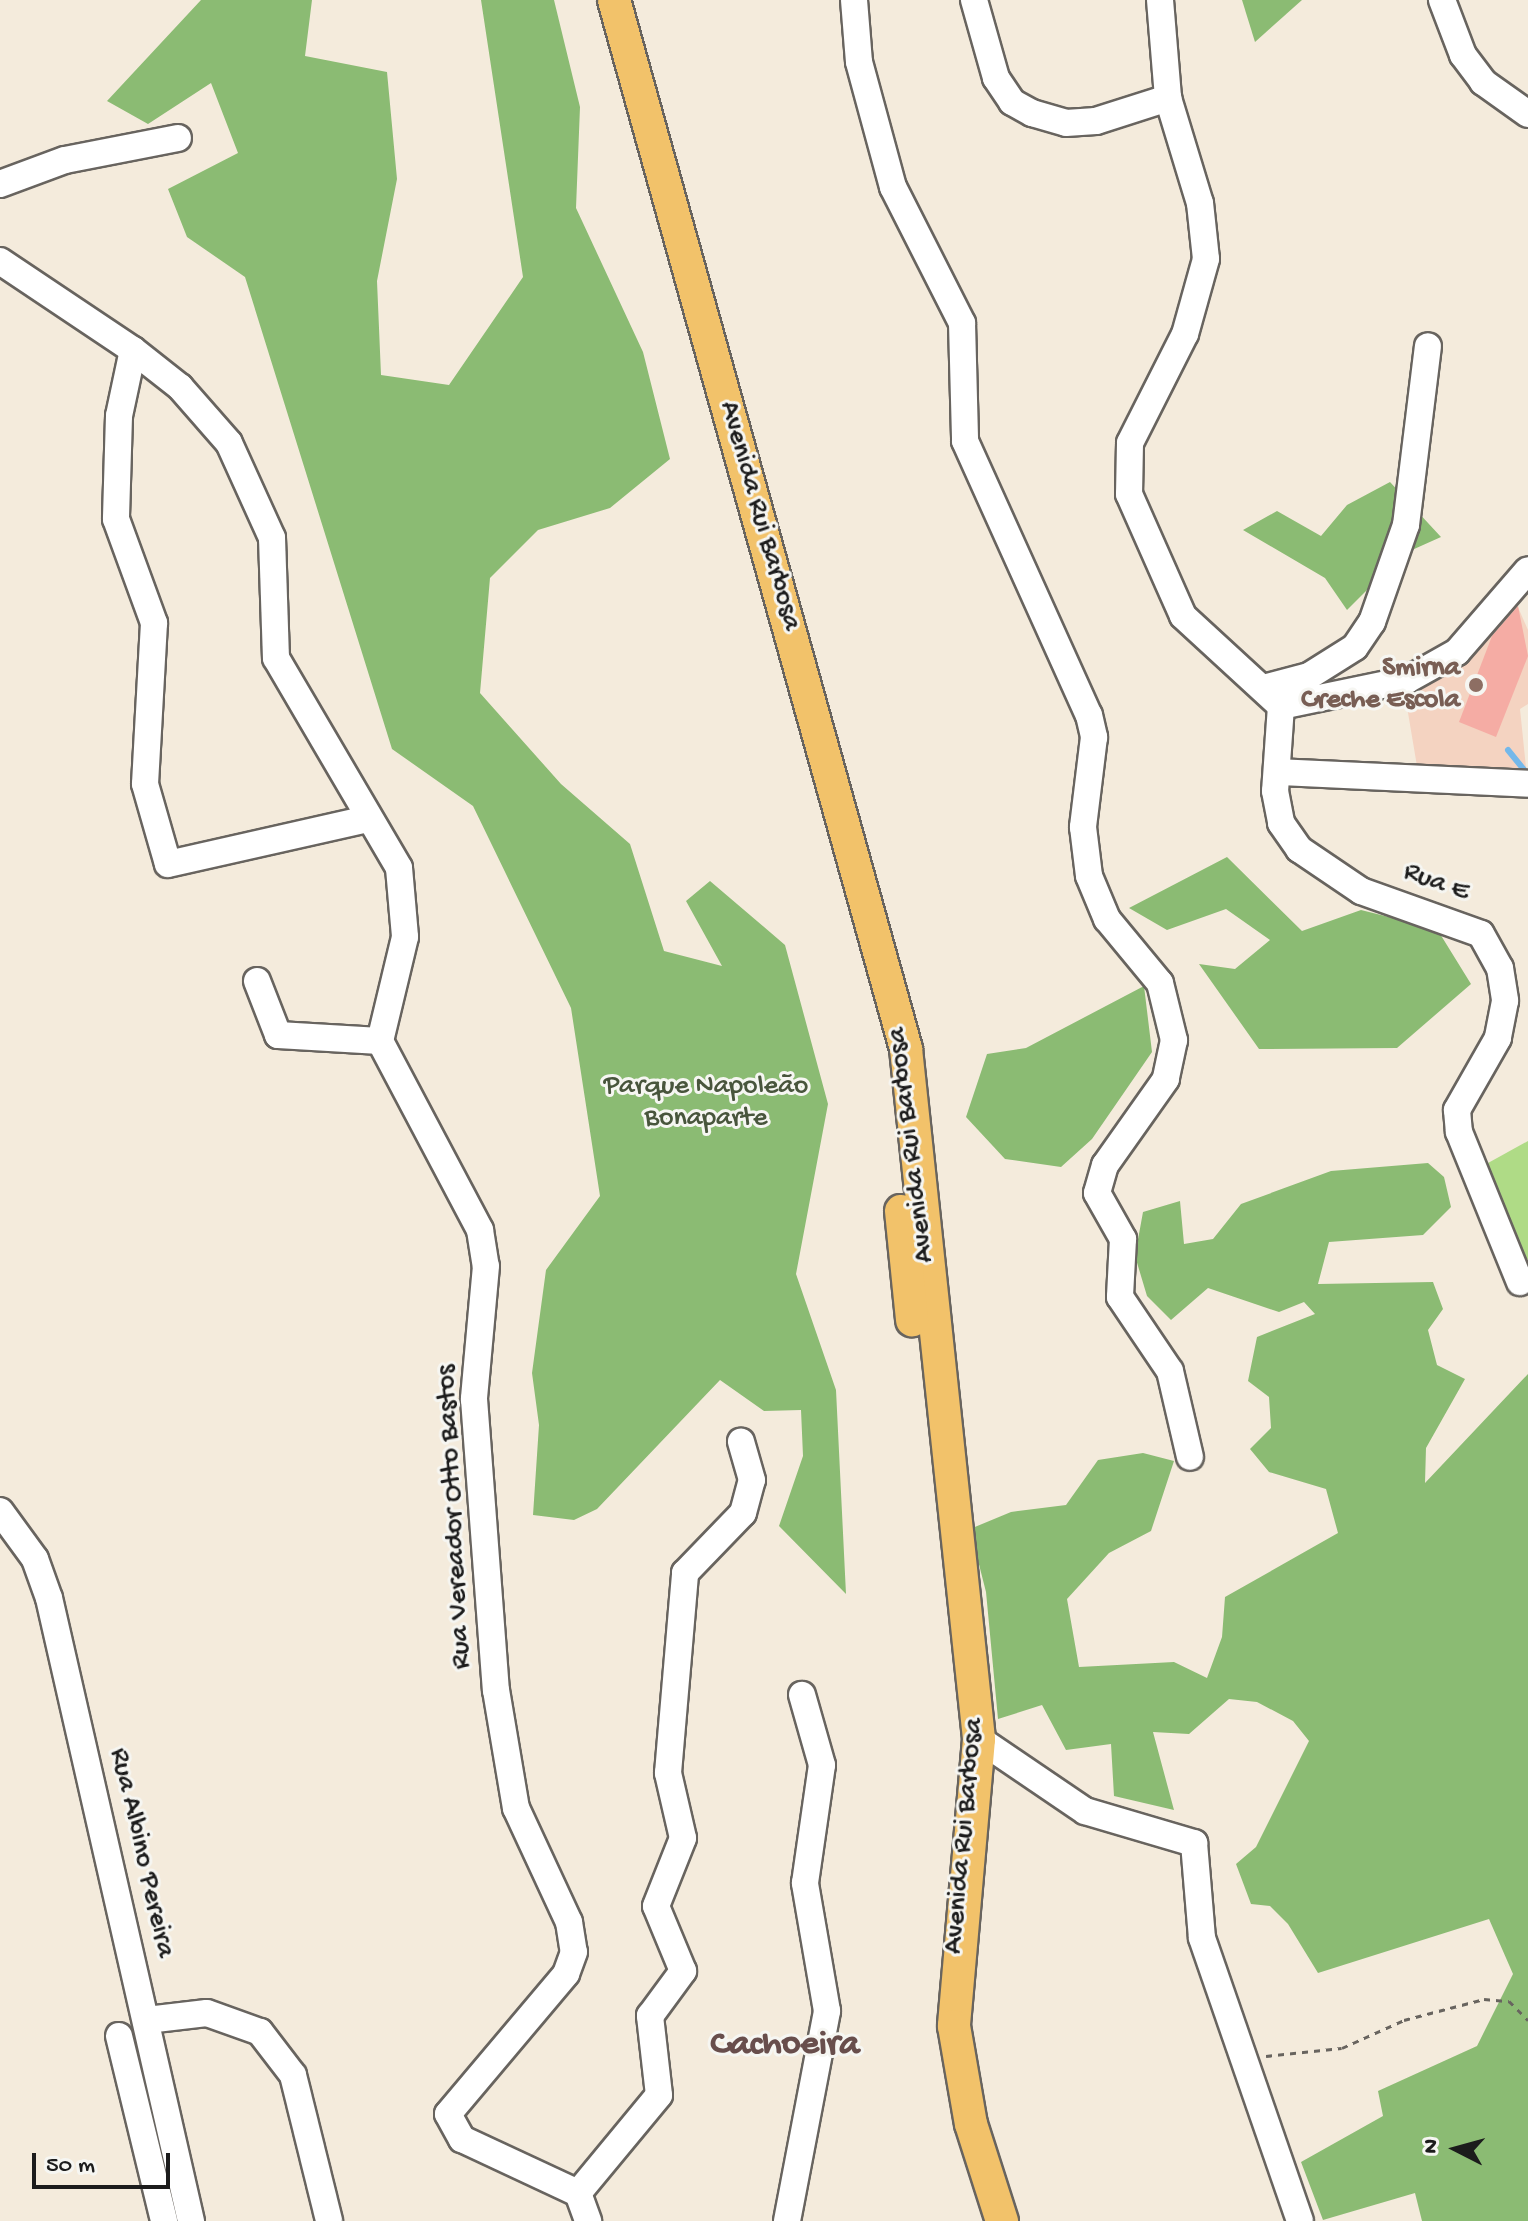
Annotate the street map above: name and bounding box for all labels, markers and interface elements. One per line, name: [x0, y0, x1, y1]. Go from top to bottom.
street label: Avenida Rui Barbosa: [710, 398, 808, 634]
place label: Smirna Creche Escola: [1301, 652, 1460, 718]
marker: Smirna Creche Escola: [1467, 676, 1485, 694]
street label: Rua E: [1399, 856, 1473, 910]
street label: Avenida Rui Barbosa: [881, 1025, 943, 1265]
park label: Parque Napoleão Bonaparte: [604, 1070, 808, 1136]
street label: Rua Vereador Otto Bastos: [430, 1364, 480, 1670]
street label: Avenida Rui Barbosa: [938, 1717, 992, 1955]
street label: Rua Albino Pereira: [101, 1745, 181, 1961]
district label: Cachoeira: [711, 2024, 859, 2068]
north arrow: [1416, 2109, 1496, 2189]
scale bar: [36, 2137, 174, 2187]
text: N: [1418, 2138, 1446, 2155]
text: 50 m: [46, 2152, 95, 2181]

